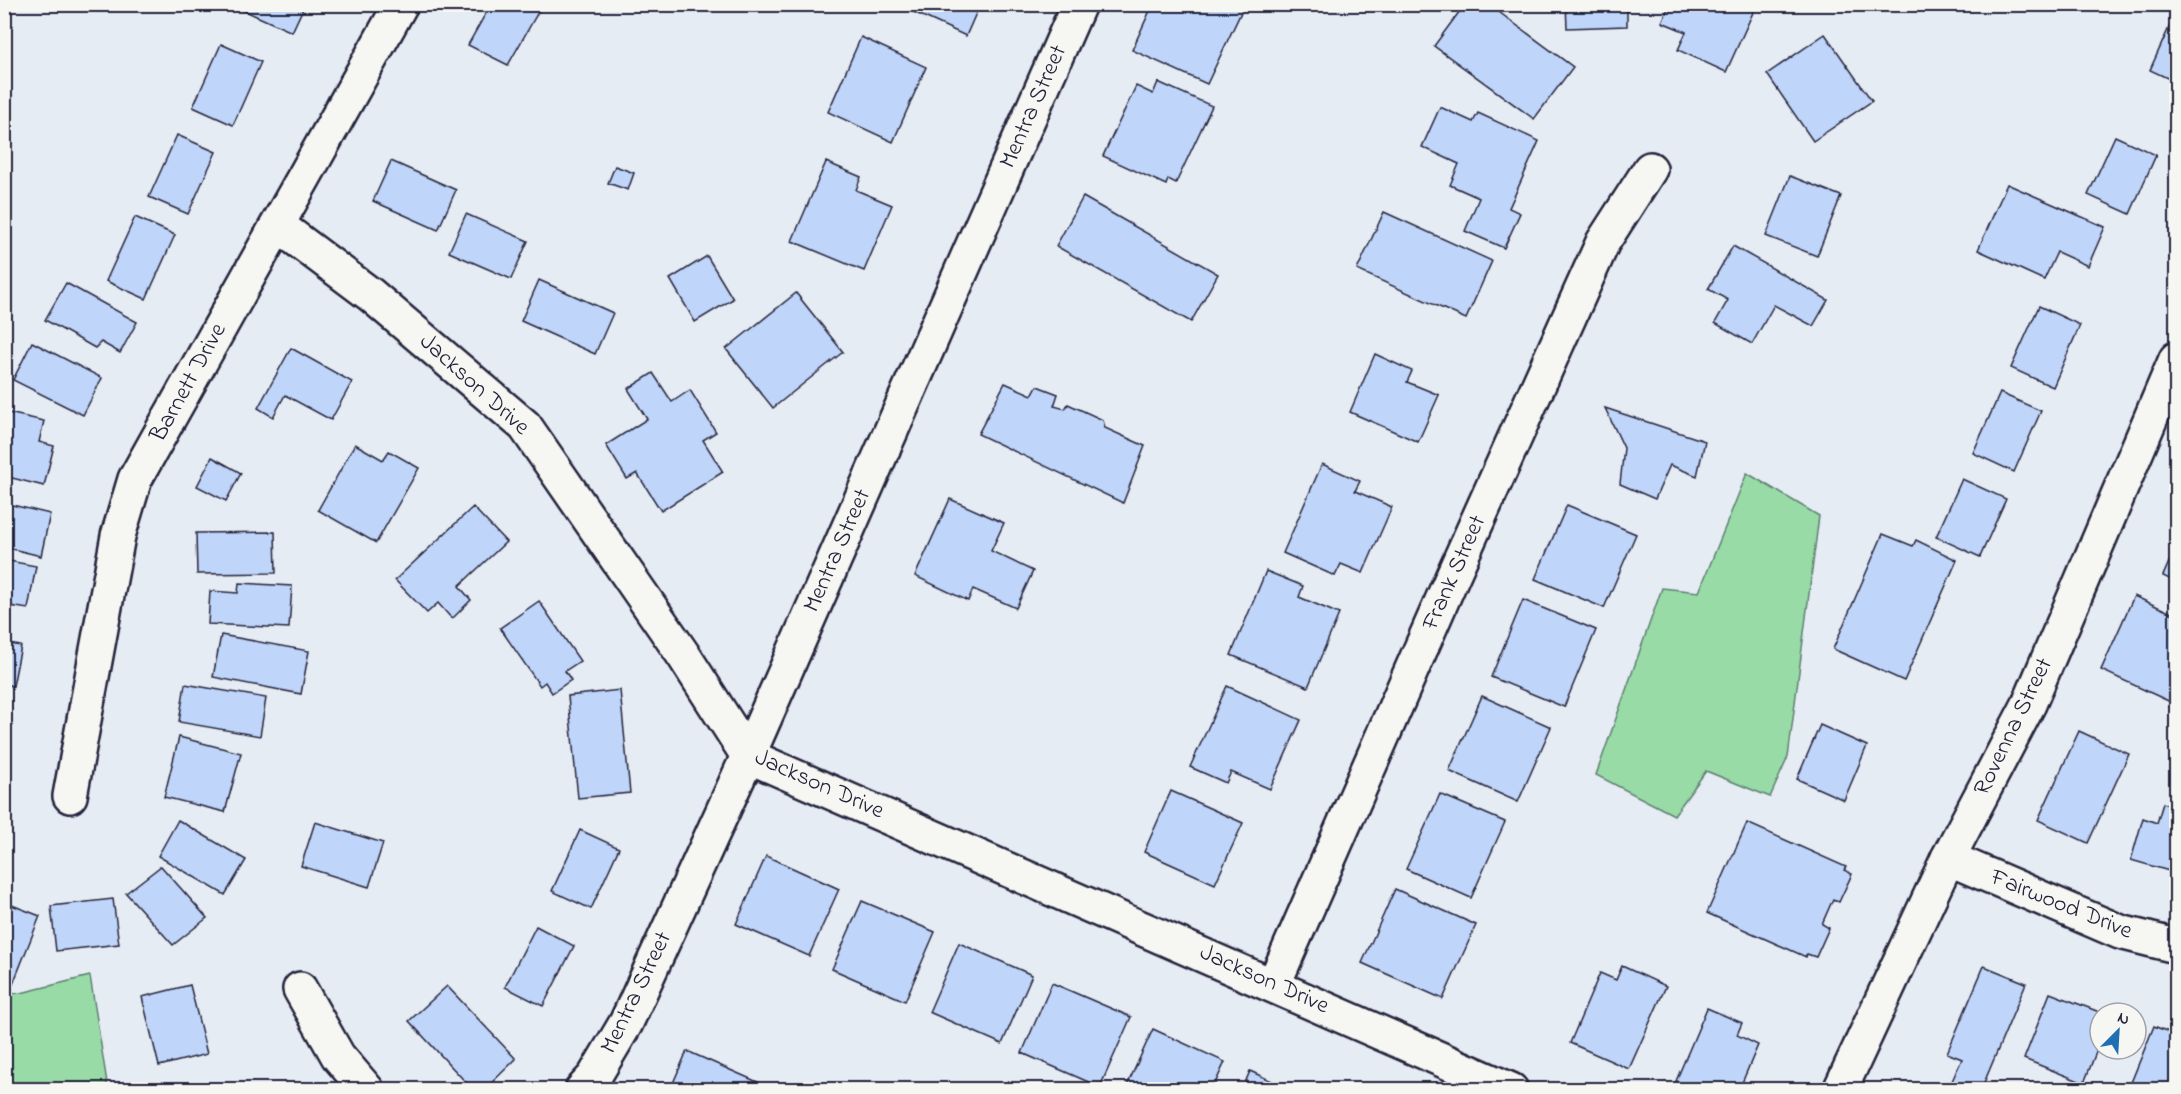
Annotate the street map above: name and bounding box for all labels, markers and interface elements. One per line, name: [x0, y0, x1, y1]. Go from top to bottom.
street label: Mentra Street: [991, 40, 1077, 174]
street label: Barnett Drive: [141, 317, 236, 450]
street label: Jackson Drive: [411, 326, 537, 444]
street label: Mentra Street: [795, 484, 881, 618]
street label: Frank Street: [1414, 510, 1496, 637]
street label: Rovenna Street: [1965, 652, 2063, 802]
street label: Jackson Drive: [749, 741, 890, 829]
street label: Fairwood Drive: [1984, 860, 2137, 949]
street label: Mentra Street: [592, 926, 682, 1060]
street label: Jackson Drive: [1194, 936, 1335, 1024]
north arrow: [2088, 1001, 2148, 1061]
text: N: [2113, 1006, 2133, 1032]

